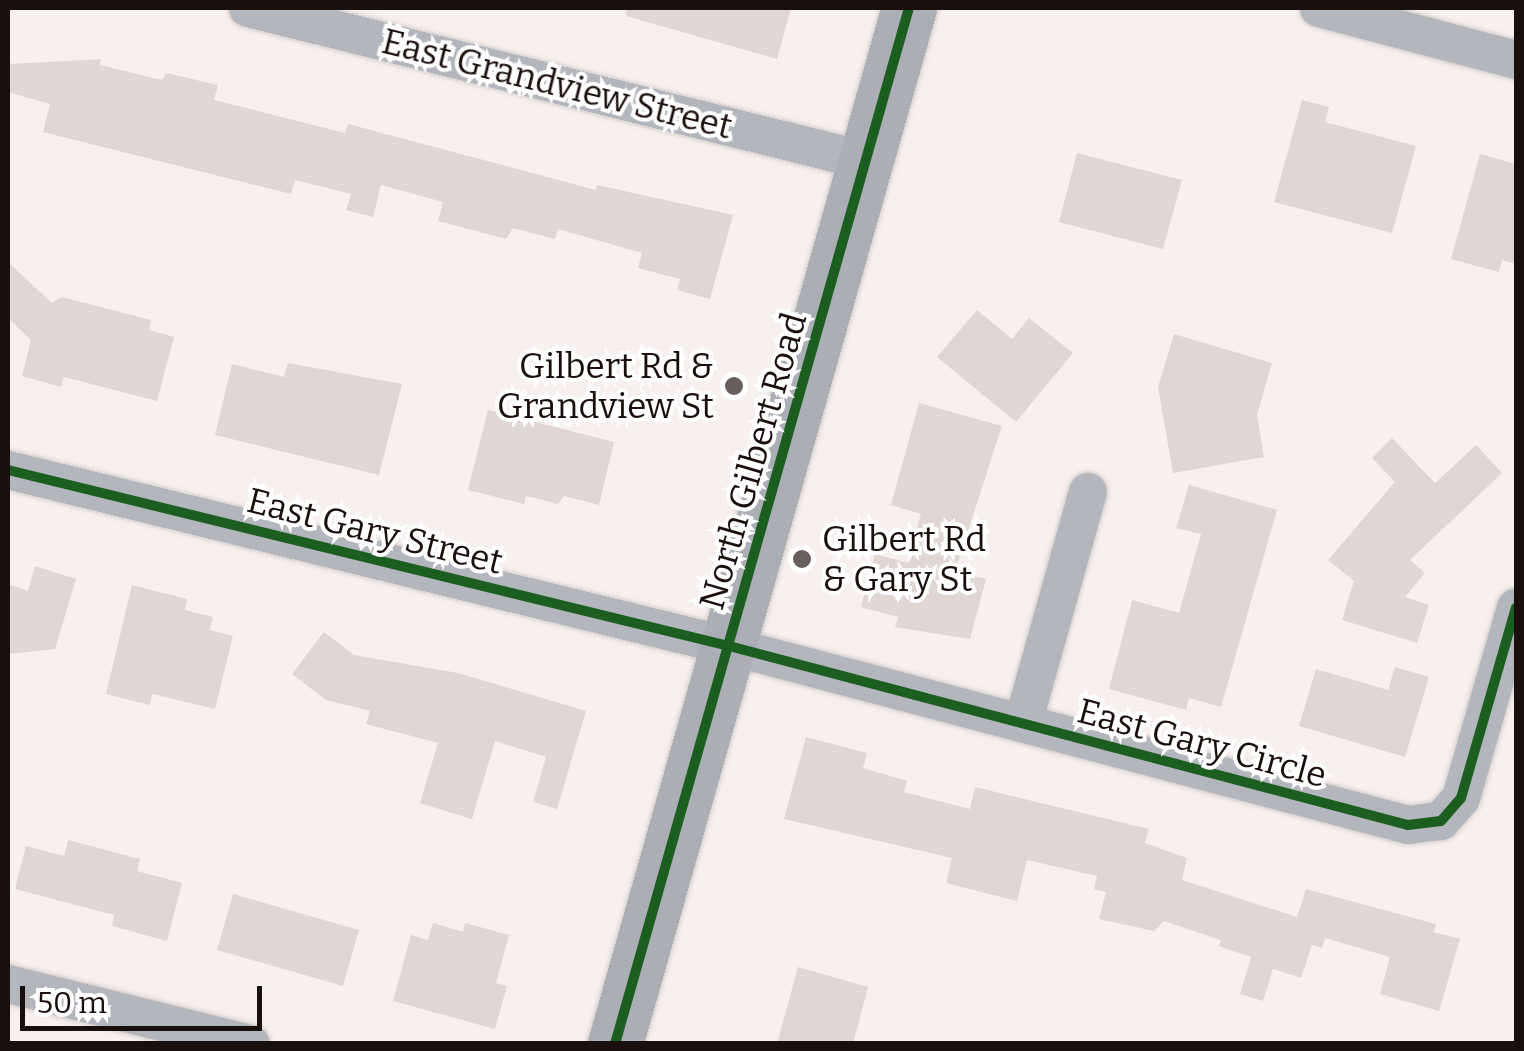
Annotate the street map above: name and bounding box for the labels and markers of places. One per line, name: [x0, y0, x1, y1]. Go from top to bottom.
place label: Gilbert Rd & Grandview St: [497, 345, 714, 427]
marker: Gilbert Rd & Grandview St: [723, 375, 745, 397]
place label: Gilbert Rd & Gary St: [822, 518, 986, 600]
marker: Gilbert Rd & Gary St: [791, 548, 813, 570]

